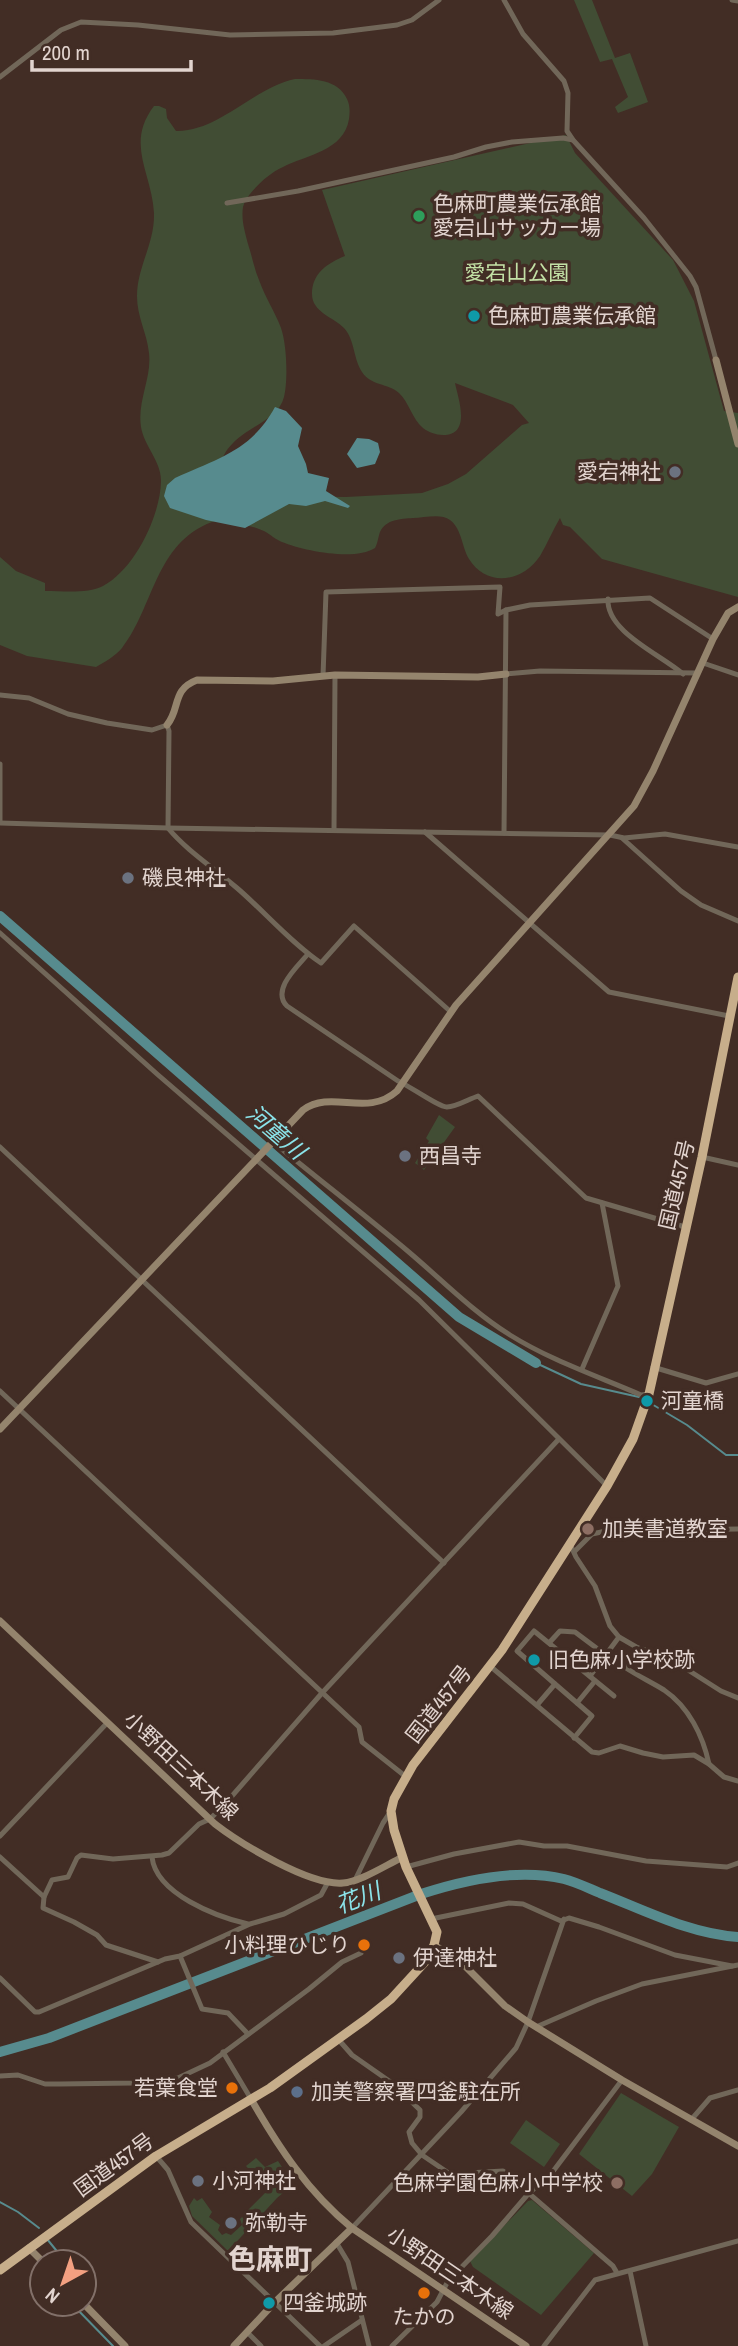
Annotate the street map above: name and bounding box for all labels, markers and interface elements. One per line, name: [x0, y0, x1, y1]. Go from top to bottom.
scale bar: [32, 28, 191, 72]
text: 200 m: [42, 38, 90, 67]
place label: 色麻町農業伝承館 愛宕山サッカー場: [433, 189, 601, 242]
marker: 色麻町農業伝承館 愛宕山サッカー場: [411, 208, 427, 224]
park label: 愛宕山公園: [465, 258, 570, 287]
place label: 色麻町農業伝承館: [488, 301, 656, 330]
marker: 色麻町農業伝承館: [466, 308, 482, 324]
place label: 愛宕神社: [577, 457, 661, 486]
marker: 愛宕神社: [667, 464, 683, 480]
place label: 磯良神社: [142, 863, 226, 892]
marker: 磯良神社: [120, 870, 136, 886]
water label: 河童川: [240, 1097, 315, 1168]
street label: 国道457号: [652, 1137, 701, 1233]
place label: 西昌寺: [419, 1141, 482, 1170]
marker: 西昌寺: [397, 1148, 413, 1164]
place label: 河童橋: [661, 1386, 724, 1415]
marker: 河童橋: [639, 1393, 655, 1409]
place label: 加美書道教室: [602, 1514, 728, 1543]
marker: 加美書道教室: [580, 1521, 596, 1537]
place label: 旧色麻小学校跡: [548, 1645, 695, 1674]
marker: 旧色麻小学校跡: [526, 1652, 542, 1668]
street label: 国道457号: [399, 1659, 478, 1749]
street label: 小野田三本木線: [118, 1705, 245, 1826]
water label: 花川: [331, 1874, 388, 1920]
place label: 小料理ひじり: [224, 1930, 350, 1959]
marker: 小料理ひじり: [356, 1937, 372, 1953]
place label: 伊達神社: [413, 1943, 497, 1972]
marker: 伊達神社: [391, 1950, 407, 1966]
place label: 若葉食堂: [134, 2073, 218, 2102]
place label: 加美警察署四釜駐在所: [311, 2077, 521, 2106]
marker: 若葉食堂: [224, 2080, 240, 2096]
marker: 加美警察署四釜駐在所: [289, 2084, 305, 2100]
street label: 国道457号: [68, 2126, 159, 2203]
place label: 小河神社: [212, 2166, 296, 2195]
place label: 色麻学園色麻小中学校: [393, 2168, 603, 2197]
marker: 小河神社: [190, 2173, 206, 2189]
marker: 色麻学園色麻小中学校: [609, 2175, 625, 2191]
place label: 弥勒寺: [245, 2208, 308, 2237]
marker: 弥勒寺: [223, 2215, 239, 2231]
street label: 小野田三本木線: [381, 2219, 519, 2326]
district label: 色麻町: [228, 2240, 312, 2278]
north arrow: [28, 2248, 98, 2318]
text: N: [39, 2282, 65, 2310]
marker: たかの: [416, 2285, 432, 2301]
place label: 四釜城跡: [283, 2288, 367, 2317]
marker: 四釜城跡: [261, 2295, 277, 2311]
place label: たかの: [393, 2302, 456, 2331]

